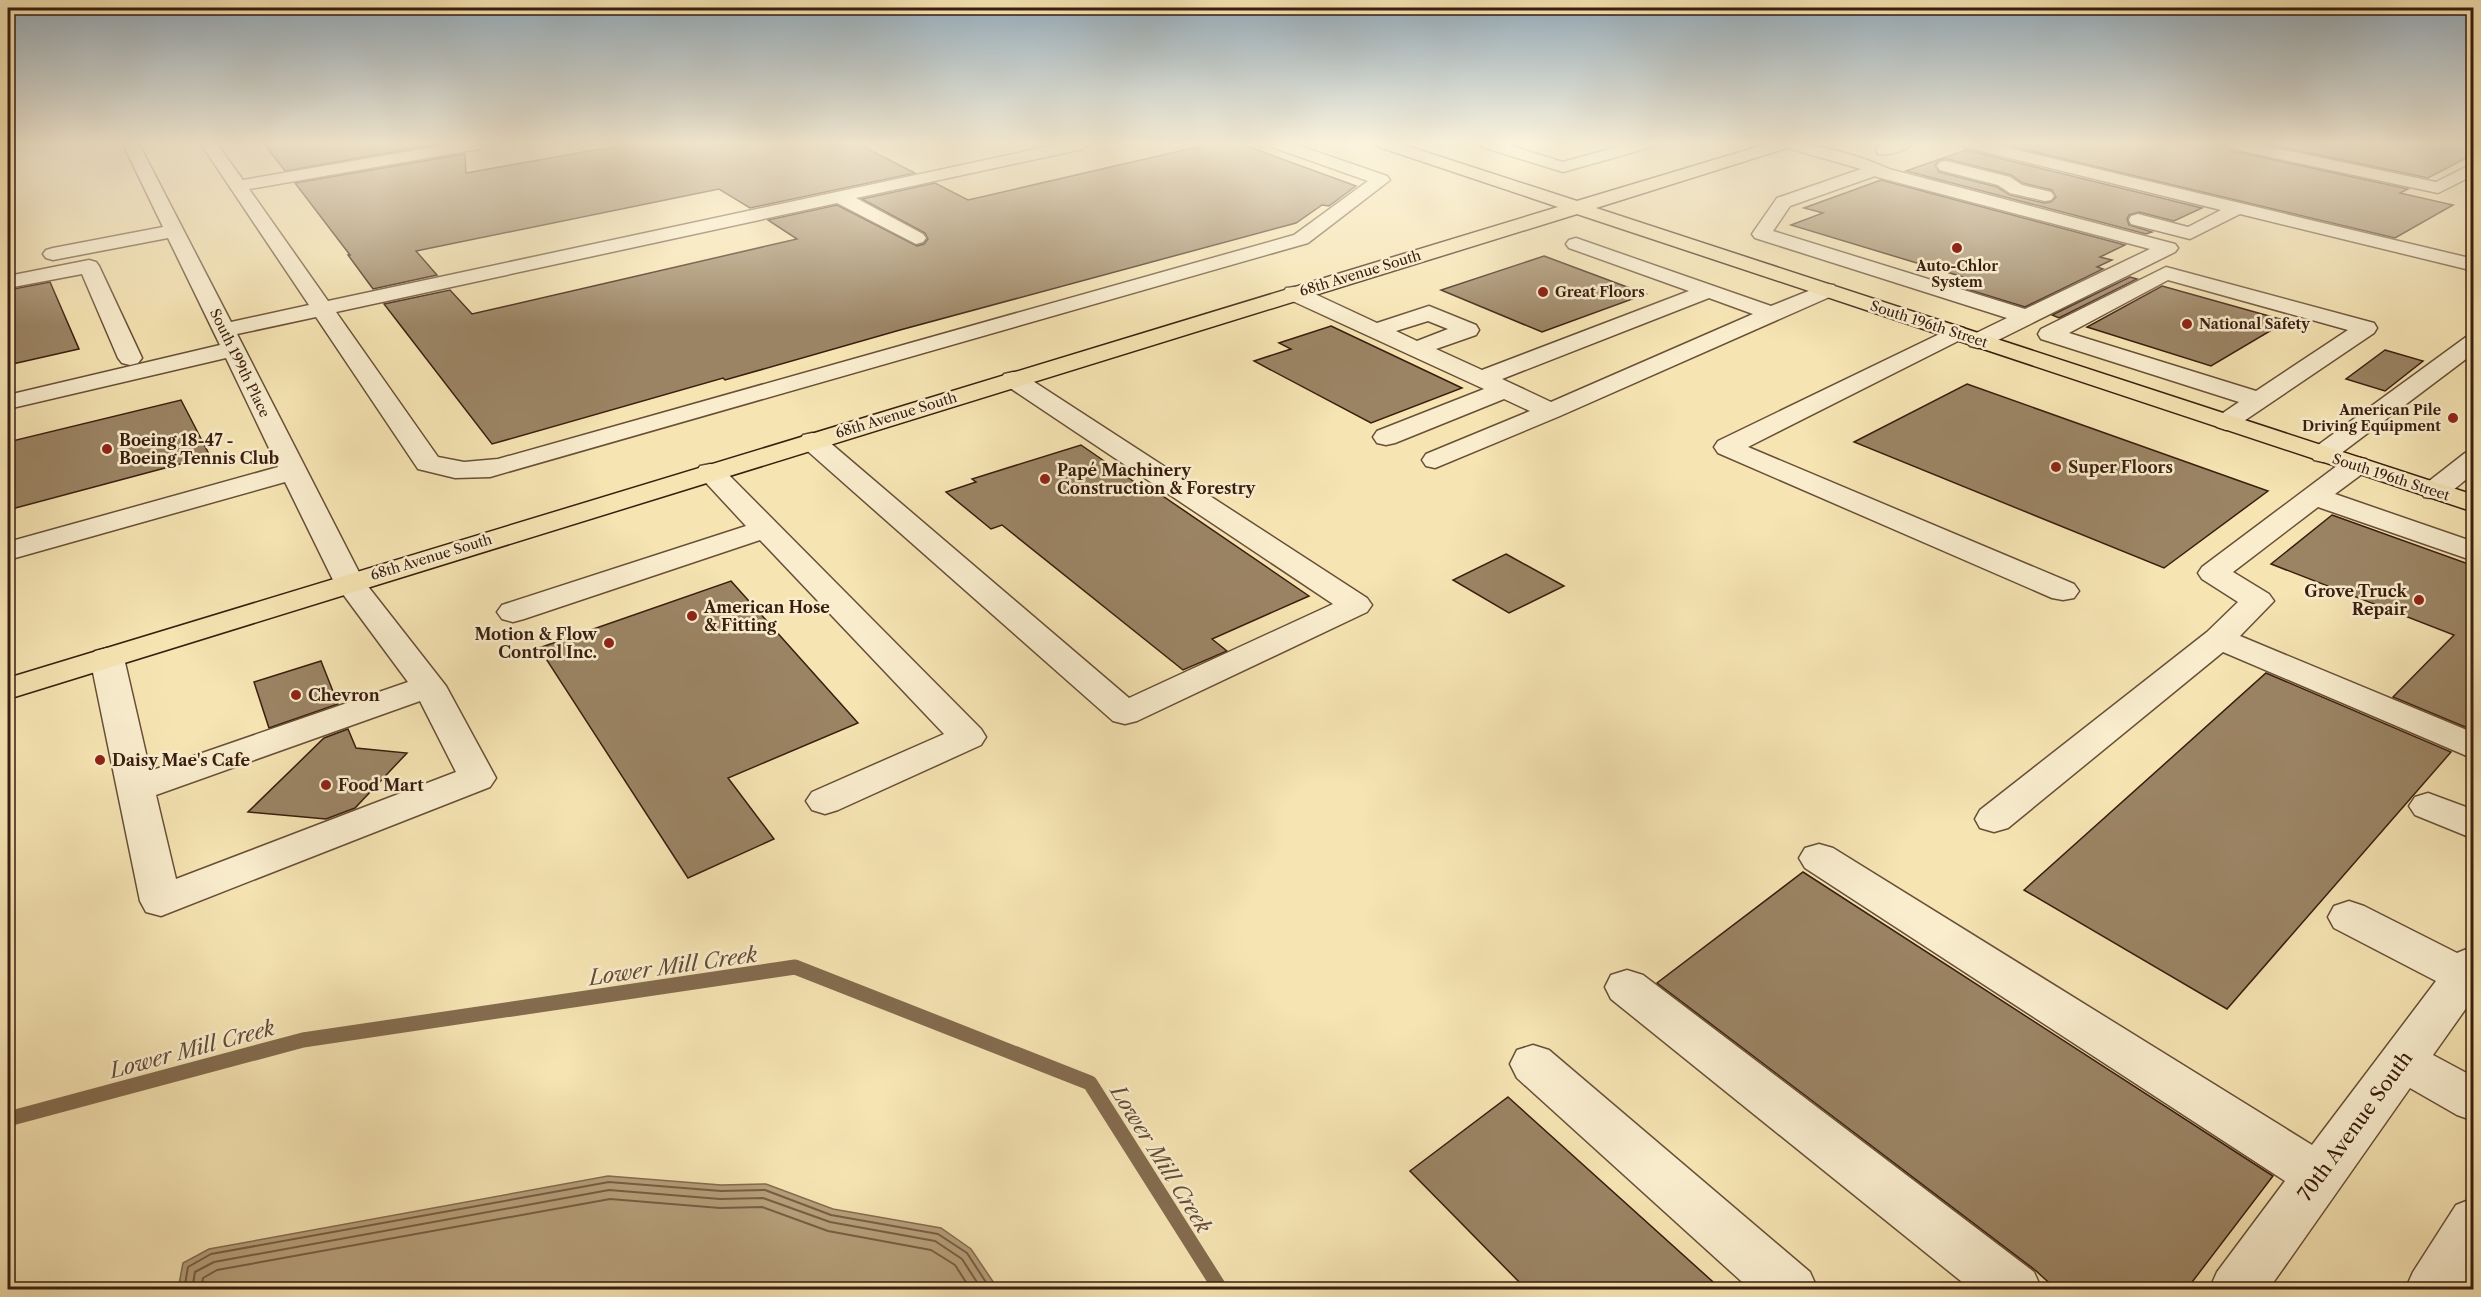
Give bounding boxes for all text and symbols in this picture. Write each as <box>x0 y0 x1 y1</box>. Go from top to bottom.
marker: Auto-Chlor System <box>1950 241 1964 255</box>
street label: 68th Avenue South <box>1297 246 1423 300</box>
place label: Auto-Chlor System <box>1915 257 1998 291</box>
place label: Great Floors <box>1555 283 1645 301</box>
marker: Great Floors <box>1536 285 1550 299</box>
street label: South 196th Street <box>1868 297 1990 351</box>
street label: South 199th Place <box>206 306 274 420</box>
place label: National Safety <box>2199 315 2310 333</box>
marker: National Safety <box>2180 317 2194 331</box>
street label: 68th Avenue South <box>833 388 959 442</box>
place label: American Pile Driving Equipment <box>2302 401 2441 435</box>
marker: American Pile Driving Equipment <box>2446 411 2460 425</box>
place label: Boeing 18-47 - Boeing Tennis Club <box>119 430 279 468</box>
marker: Boeing 18-47 - Boeing Tennis Club <box>100 442 114 456</box>
street label: South 196th Street <box>2330 450 2452 504</box>
place label: Super Floors <box>2068 457 2173 477</box>
place label: Papé Machinery Construction & Forestry <box>1057 460 1257 498</box>
marker: Super Floors <box>2049 460 2063 474</box>
marker: Papé Machinery Construction & Forestry <box>1038 472 1052 486</box>
street label: 68th Avenue South <box>368 530 494 584</box>
place label: Grove Truck Repair <box>2304 581 2407 619</box>
marker: Grove Truck Repair <box>2412 593 2426 607</box>
place label: American Hose & Fitting <box>703 597 830 635</box>
marker: American Hose & Fitting <box>685 609 699 623</box>
place label: Motion & Flow Control Inc. <box>474 624 598 662</box>
marker: Motion & Flow Control Inc. <box>602 636 616 650</box>
place label: Chevron <box>308 685 380 705</box>
marker: Chevron <box>289 688 303 702</box>
place label: Daisy Mae's Cafe <box>112 750 250 770</box>
marker: Daisy Mae's Cafe <box>93 753 107 767</box>
place label: Food Mart <box>338 775 424 795</box>
marker: Food Mart <box>319 778 333 792</box>
water label: Lower Mill Creek <box>585 942 759 990</box>
water label: Lower Mill Creek <box>105 1015 277 1084</box>
street label: 70th Avenue South <box>2293 1046 2418 1206</box>
water label: Lower Mill Creek <box>1104 1079 1217 1238</box>

